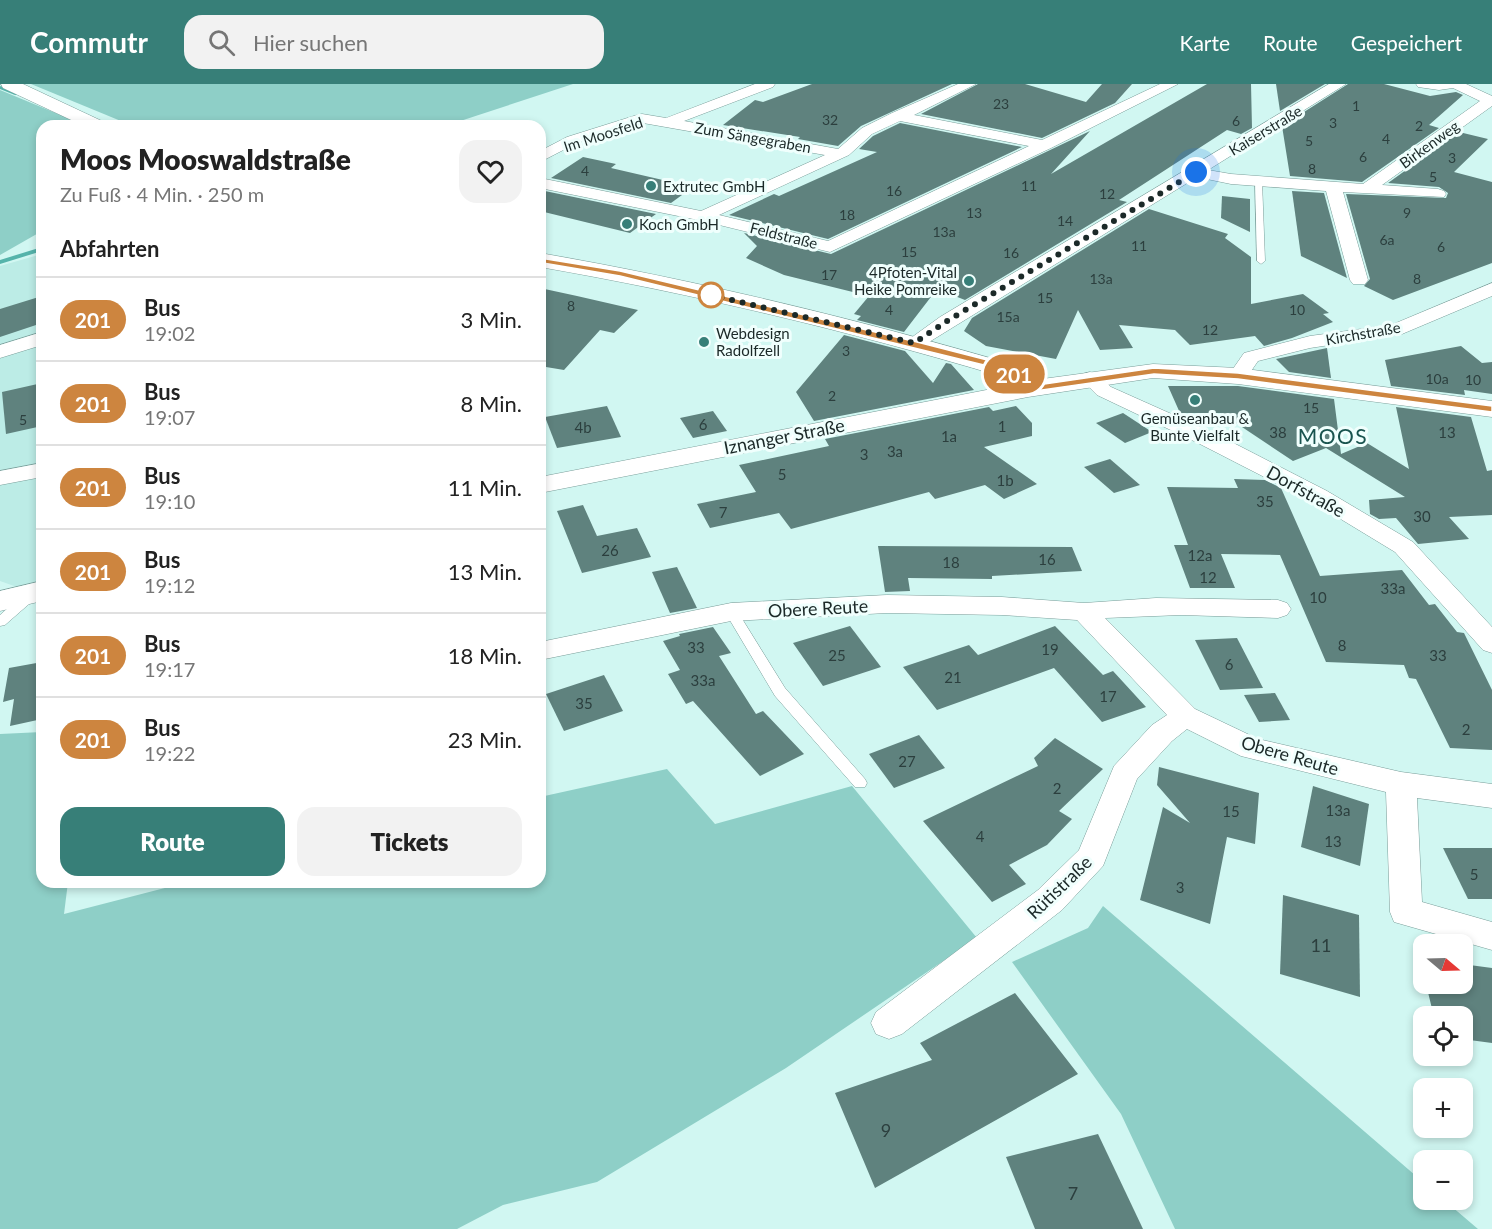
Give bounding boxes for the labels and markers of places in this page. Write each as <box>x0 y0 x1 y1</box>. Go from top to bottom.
place label: Extrutec GmbH <box>663 177 765 195</box>
marker: Extrutec GmbH <box>644 179 658 193</box>
place label: Koch GmbH <box>639 215 719 233</box>
marker: Koch GmbH <box>620 217 634 231</box>
place label: 4Pfoten-Vital Heike Pomreike <box>854 263 957 298</box>
marker: 4Pfoten-Vital Heike Pomreike <box>962 274 976 288</box>
unlabelled marker <box>698 282 724 308</box>
place label: Webdesign Radolfzell <box>716 324 790 359</box>
marker: Webdesign Radolfzell <box>697 335 711 349</box>
marker: Gemüseanbau & Bunte Vielfalt <box>1188 393 1202 407</box>
place label: Gemüseanbau & Bunte Vielfalt <box>1141 409 1250 444</box>

